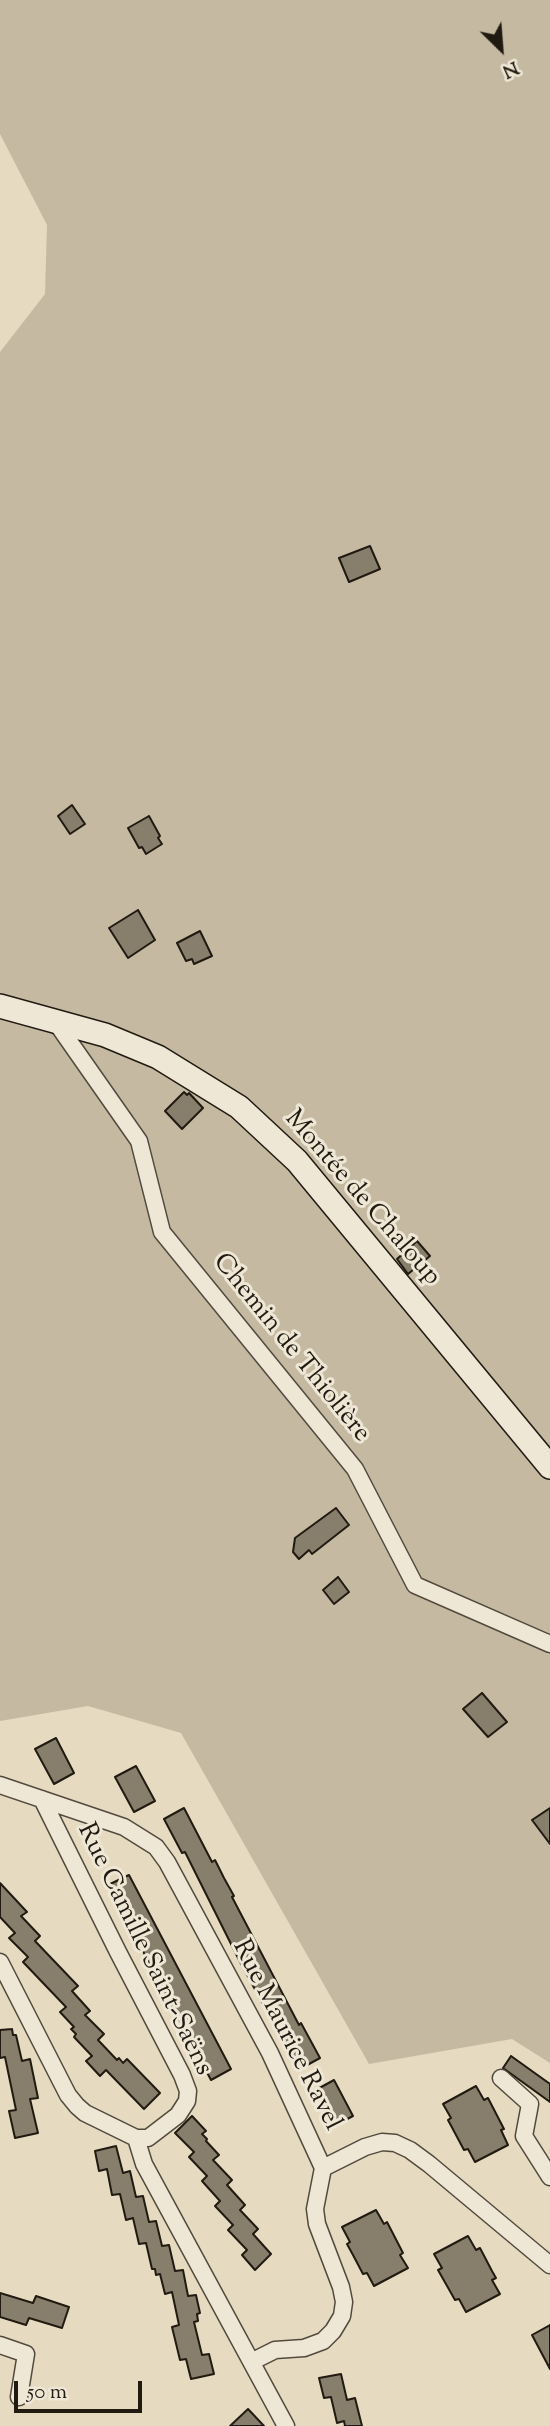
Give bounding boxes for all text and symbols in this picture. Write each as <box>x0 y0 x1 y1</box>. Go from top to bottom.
north arrow <box>466 14 536 84</box>
text: N <box>498 53 523 84</box>
street label: Montée de Chaloup <box>276 1105 446 1293</box>
street label: Chemin de Thiolière <box>204 1249 376 1449</box>
street label: Rue Camille Saint-Saëns <box>68 1819 218 2081</box>
street label: Rue Maurice Ravel <box>223 1935 347 2137</box>
scale bar <box>18 2366 145 2410</box>
text: 50 m <box>27 2378 67 2408</box>

